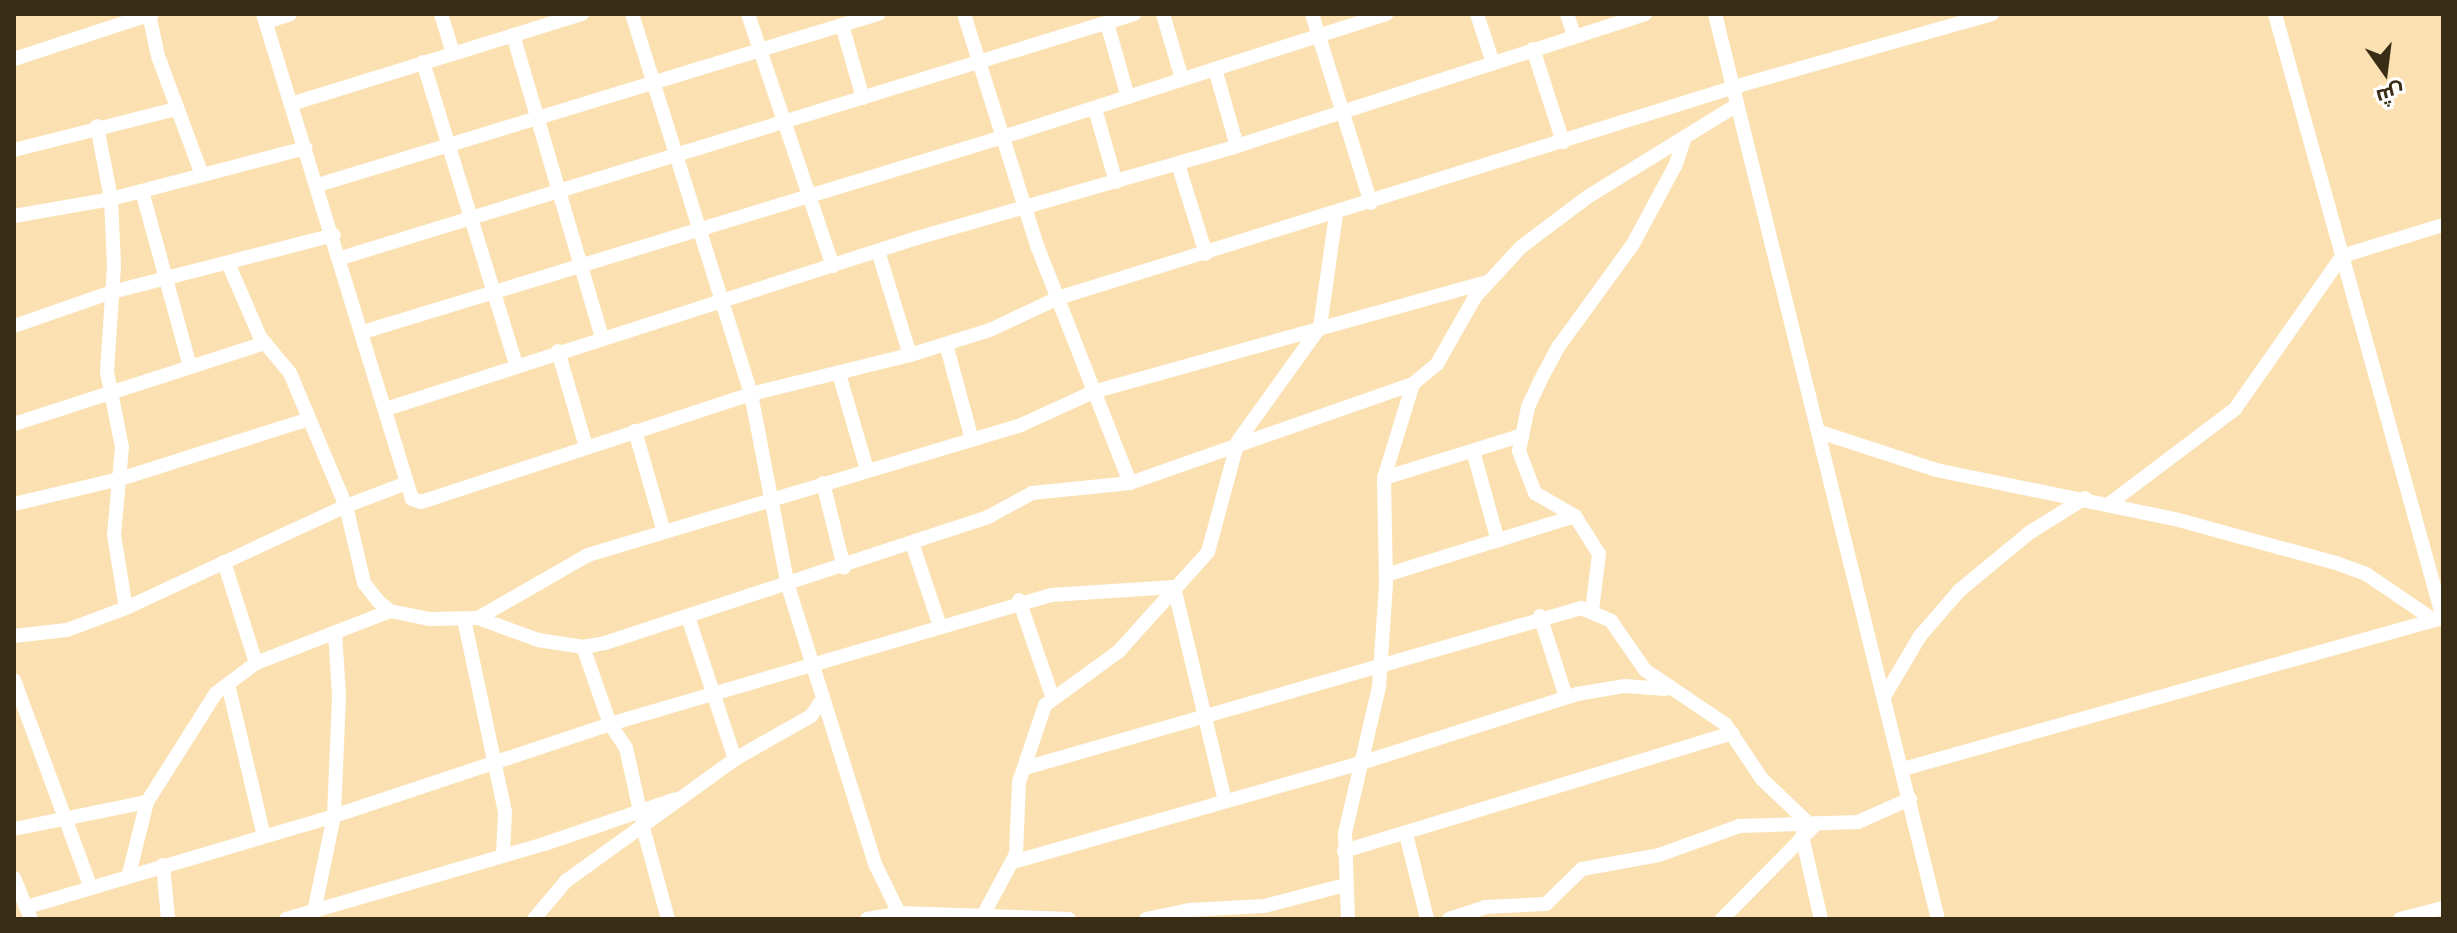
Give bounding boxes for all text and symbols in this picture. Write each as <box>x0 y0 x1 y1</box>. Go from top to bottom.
north arrow <box>2345 32 2425 112</box>
text: ش <box>2374 78 2408 112</box>

